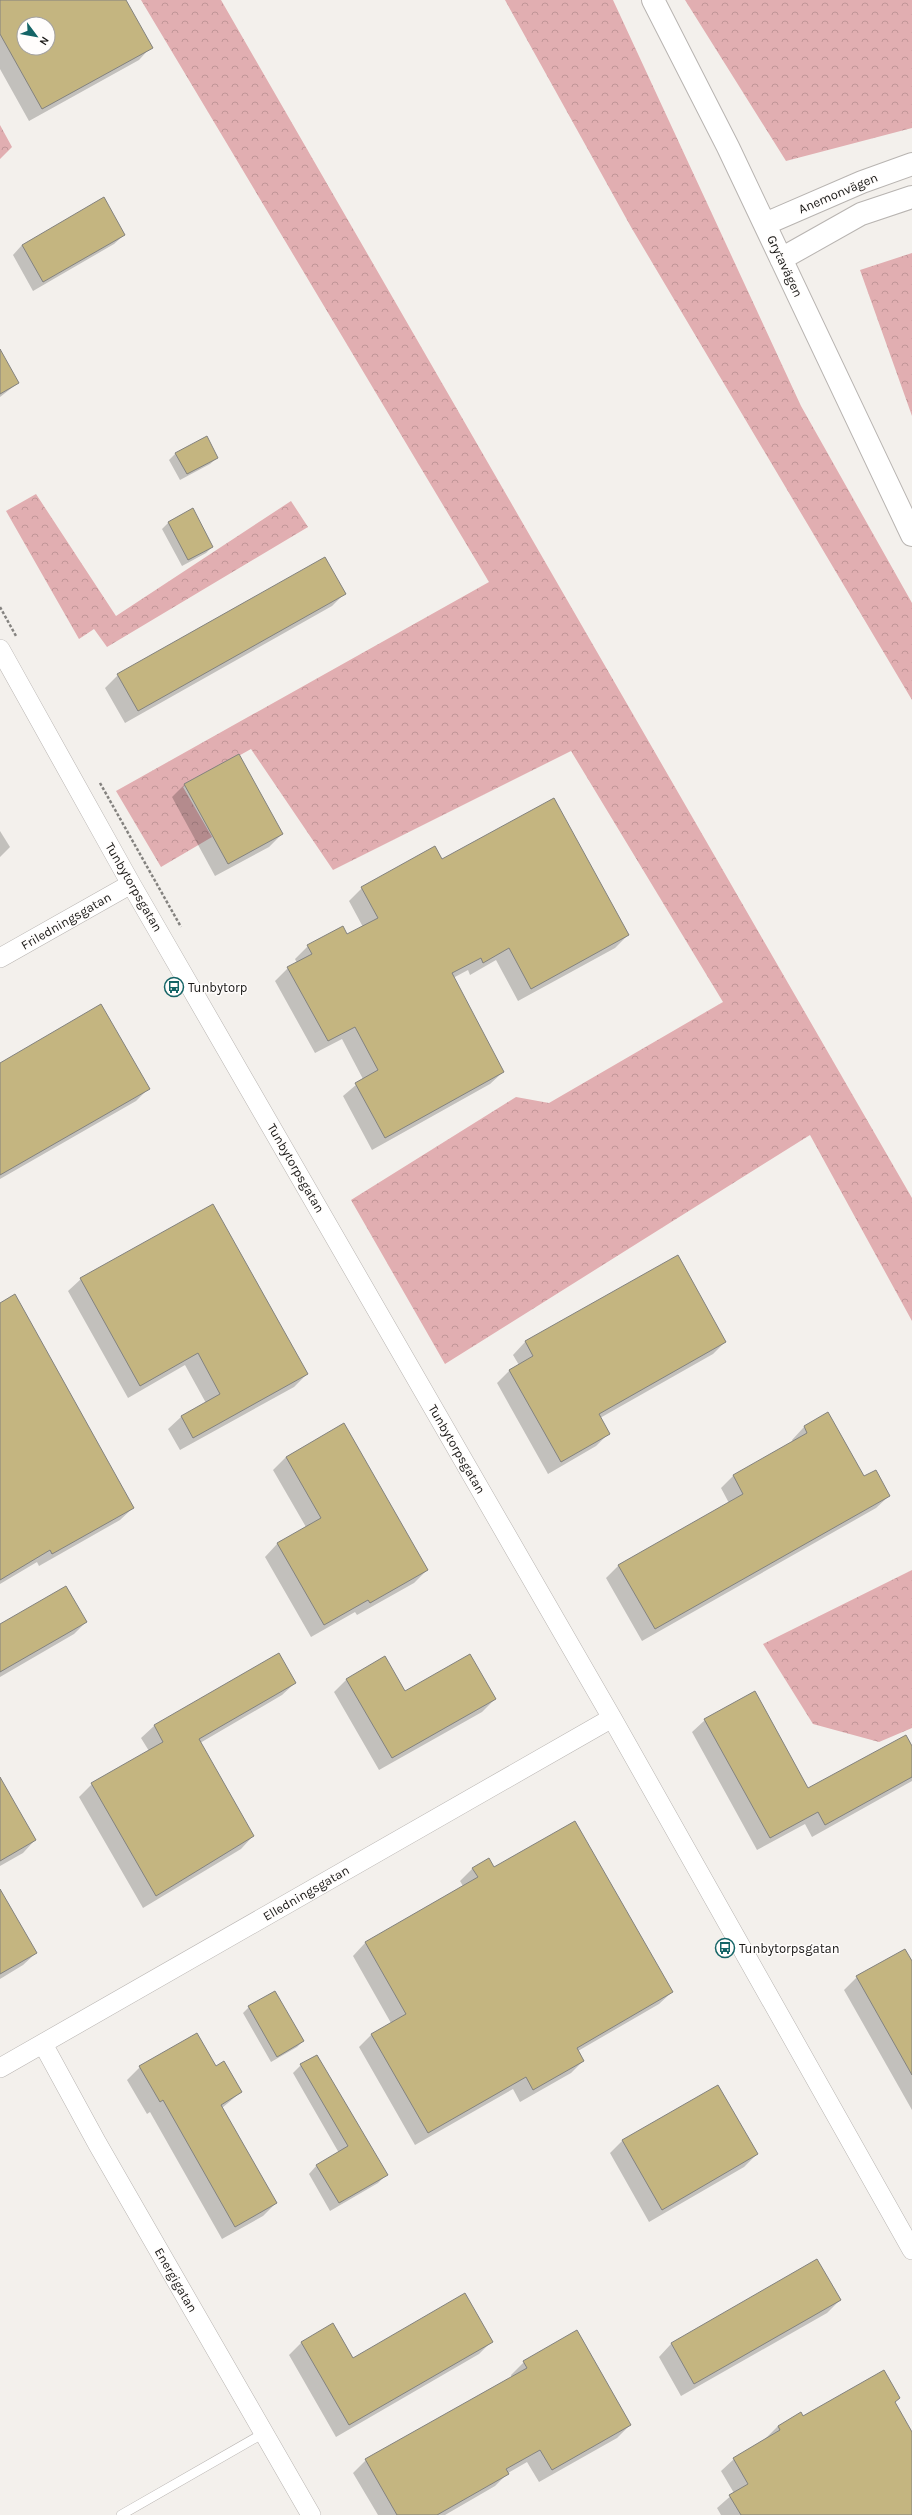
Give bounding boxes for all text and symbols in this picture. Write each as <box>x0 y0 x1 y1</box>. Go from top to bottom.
north arrow <box>16 16 56 56</box>
text: N <box>36 34 52 48</box>
street label: Anemonvägen <box>796 170 880 216</box>
street label: Grytavägen <box>764 233 806 299</box>
street label: Tunbytorpsgatan <box>102 840 166 934</box>
street label: Friledningsgatan <box>18 889 114 953</box>
bus stop icon: Tunbytorp <box>163 976 185 998</box>
place label: Tunbytorp <box>188 980 247 995</box>
street label: Tunbytorpsgatan <box>264 1121 328 1215</box>
street label: Tunbytorpsgatan <box>425 1402 489 1496</box>
street label: Elledningsgatan <box>260 1862 352 1924</box>
bus stop icon: Tunbytorpsgatan <box>714 1937 736 1959</box>
place label: Tunbytorpsgatan <box>739 1941 840 1956</box>
street label: Energigatan <box>152 2245 200 2315</box>

